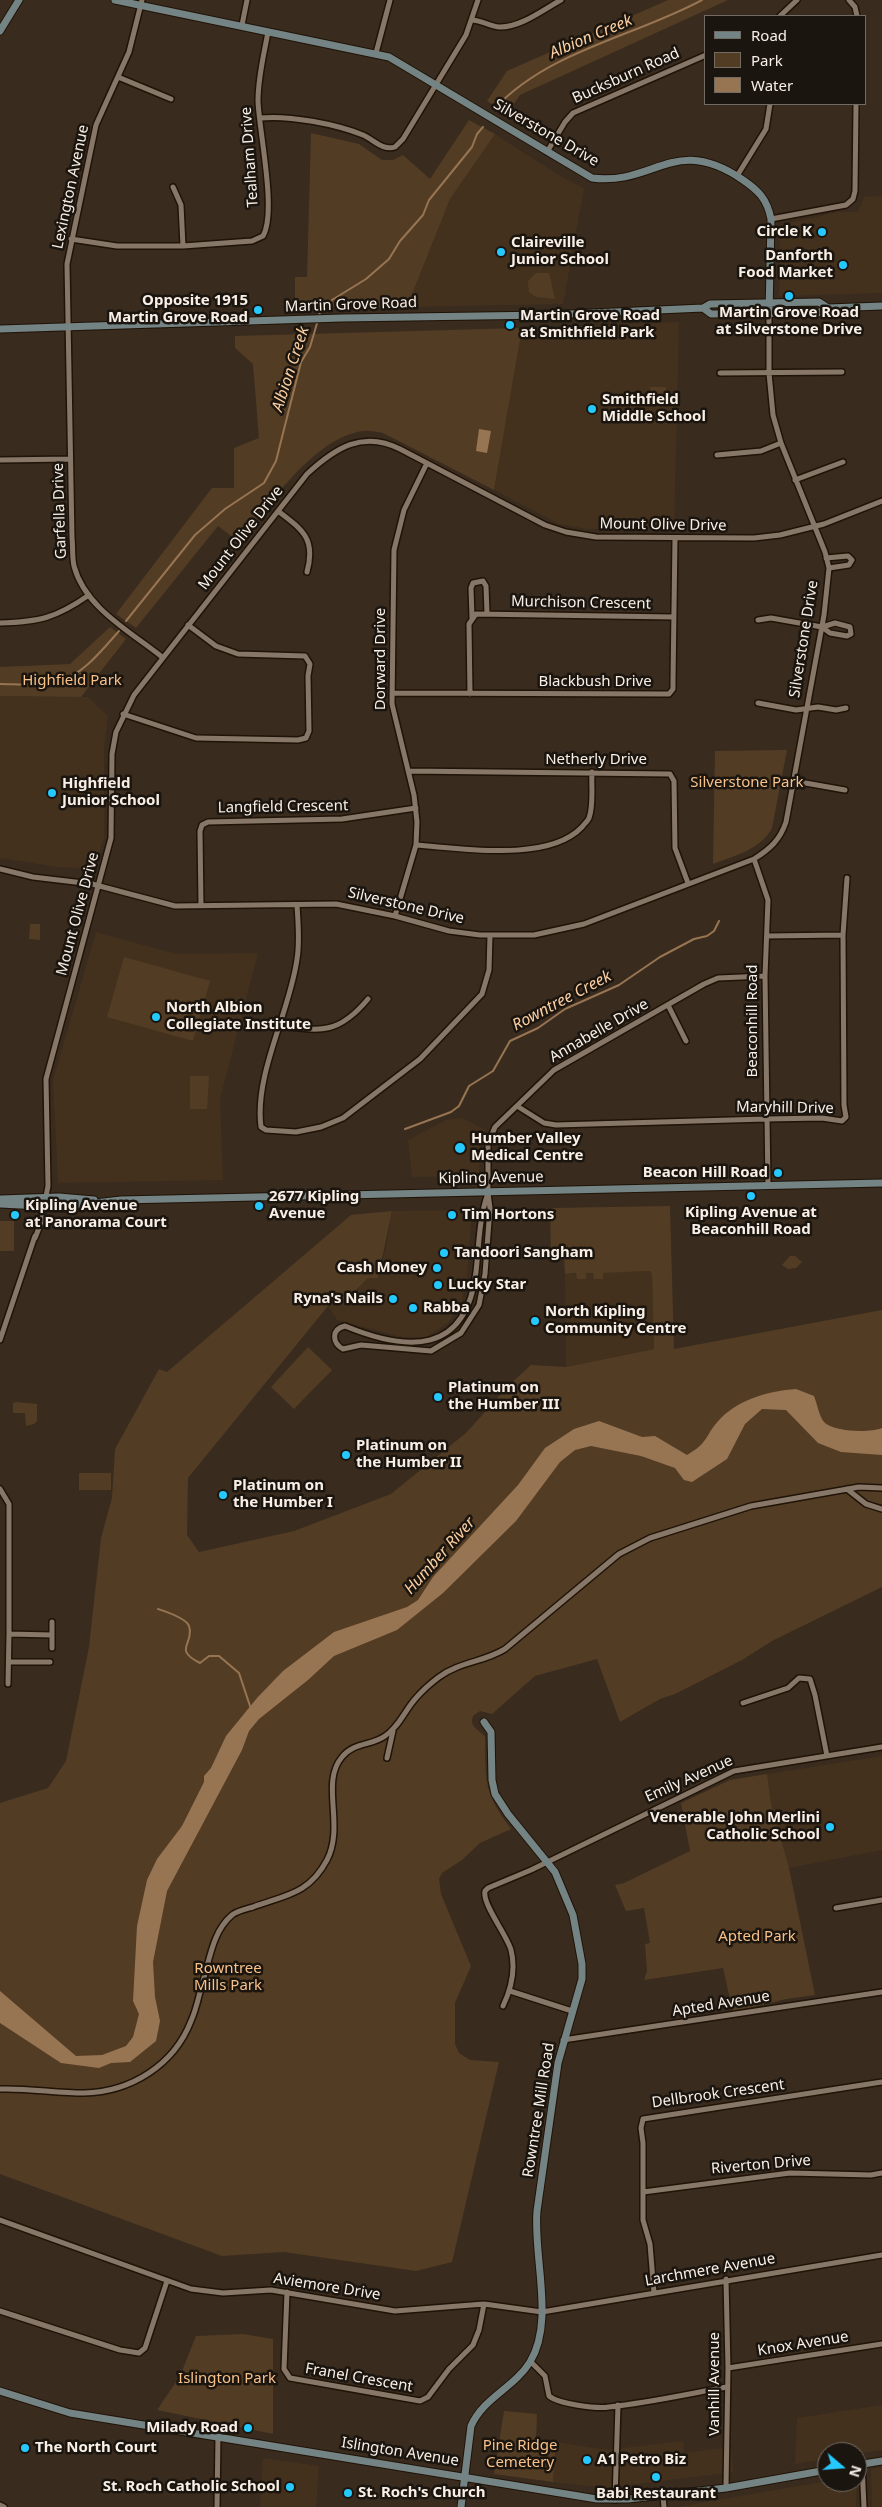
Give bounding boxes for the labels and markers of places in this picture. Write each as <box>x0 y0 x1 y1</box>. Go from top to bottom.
place label: Circle K <box>756 223 812 241</box>
marker: Circle K <box>816 226 828 238</box>
place label: Claireville Junior School <box>511 234 609 269</box>
marker: Claireville Junior School <box>495 246 507 258</box>
place label: Danforth Food Market <box>738 247 833 282</box>
marker: Danforth Food Market <box>837 259 849 271</box>
marker: Martin Grove Road at Silverstone Drive <box>783 290 795 302</box>
place label: Opposite 1915 Martin Grove Road <box>108 292 248 327</box>
marker: Opposite 1915 Martin Grove Road <box>252 304 264 316</box>
place label: Martin Grove Road at Silverstone Drive <box>716 304 862 339</box>
place label: Martin Grove Road at Smithfield Park <box>520 307 660 342</box>
marker: Martin Grove Road at Smithfield Park <box>504 319 516 331</box>
place label: Smithfield Middle School <box>602 391 706 426</box>
marker: Smithfield Middle School <box>586 403 598 415</box>
place label: Highfield Junior School <box>62 775 160 810</box>
marker: Highfield Junior School <box>46 787 58 799</box>
place label: North Albion Collegiate Institute <box>166 999 311 1034</box>
marker: North Albion Collegiate Institute <box>150 1011 162 1023</box>
place label: Humber Valley Medical Centre <box>471 1130 583 1165</box>
marker: Humber Valley Medical Centre <box>453 1141 467 1155</box>
place label: Beacon Hill Road <box>643 1164 768 1182</box>
marker: Beacon Hill Road <box>772 1167 784 1179</box>
place label: 2677 Kipling Avenue <box>269 1188 359 1223</box>
marker: Kipling Avenue at Beaconhill Road <box>745 1190 757 1202</box>
place label: Kipling Avenue at Panorama Court <box>25 1197 167 1232</box>
marker: 2677 Kipling Avenue <box>253 1200 265 1212</box>
place label: Kipling Avenue at Beaconhill Road <box>685 1204 817 1239</box>
place label: Tim Hortons <box>462 1206 554 1224</box>
marker: Kipling Avenue at Panorama Court <box>9 1209 21 1221</box>
marker: Tim Hortons <box>446 1209 458 1221</box>
place label: Tandoori Sangham <box>454 1244 593 1262</box>
marker: Tandoori Sangham <box>438 1247 450 1259</box>
place label: Cash Money <box>337 1259 427 1277</box>
marker: Cash Money <box>431 1262 443 1274</box>
place label: Lucky Star <box>448 1276 526 1294</box>
marker: Lucky Star <box>432 1279 444 1291</box>
place label: Ryna's Nails <box>293 1290 383 1308</box>
marker: Ryna's Nails <box>387 1293 399 1305</box>
place label: Rabba <box>423 1299 470 1317</box>
marker: Rabba <box>407 1302 419 1314</box>
place label: North Kipling Community Centre <box>545 1303 686 1338</box>
marker: North Kipling Community Centre <box>529 1315 541 1327</box>
place label: Platinum on the Humber III <box>448 1379 560 1414</box>
marker: Platinum on the Humber III <box>432 1391 444 1403</box>
place label: Platinum on the Humber II <box>356 1437 462 1472</box>
marker: Platinum on the Humber II <box>340 1449 352 1461</box>
place label: Platinum on the Humber I <box>233 1477 333 1512</box>
marker: Platinum on the Humber I <box>217 1489 229 1501</box>
place label: Venerable John Merlini Catholic School <box>650 1809 820 1844</box>
marker: Venerable John Merlini Catholic School <box>824 1821 836 1833</box>
place label: Milady Road <box>146 2419 238 2437</box>
marker: Milady Road <box>242 2422 254 2434</box>
place label: The North Court <box>35 2439 157 2457</box>
marker: The North Court <box>19 2442 31 2454</box>
place label: A1 Petro Biz <box>597 2451 686 2469</box>
marker: A1 Petro Biz <box>581 2454 593 2466</box>
marker: Babi Restaurant <box>650 2471 662 2483</box>
place label: St. Roch Catholic School <box>103 2478 280 2496</box>
marker: St. Roch Catholic School <box>284 2481 296 2493</box>
place label: St. Roch's Church <box>358 2484 485 2502</box>
place label: Babi Restaurant <box>596 2485 716 2503</box>
marker: St. Roch's Church <box>342 2487 354 2499</box>

